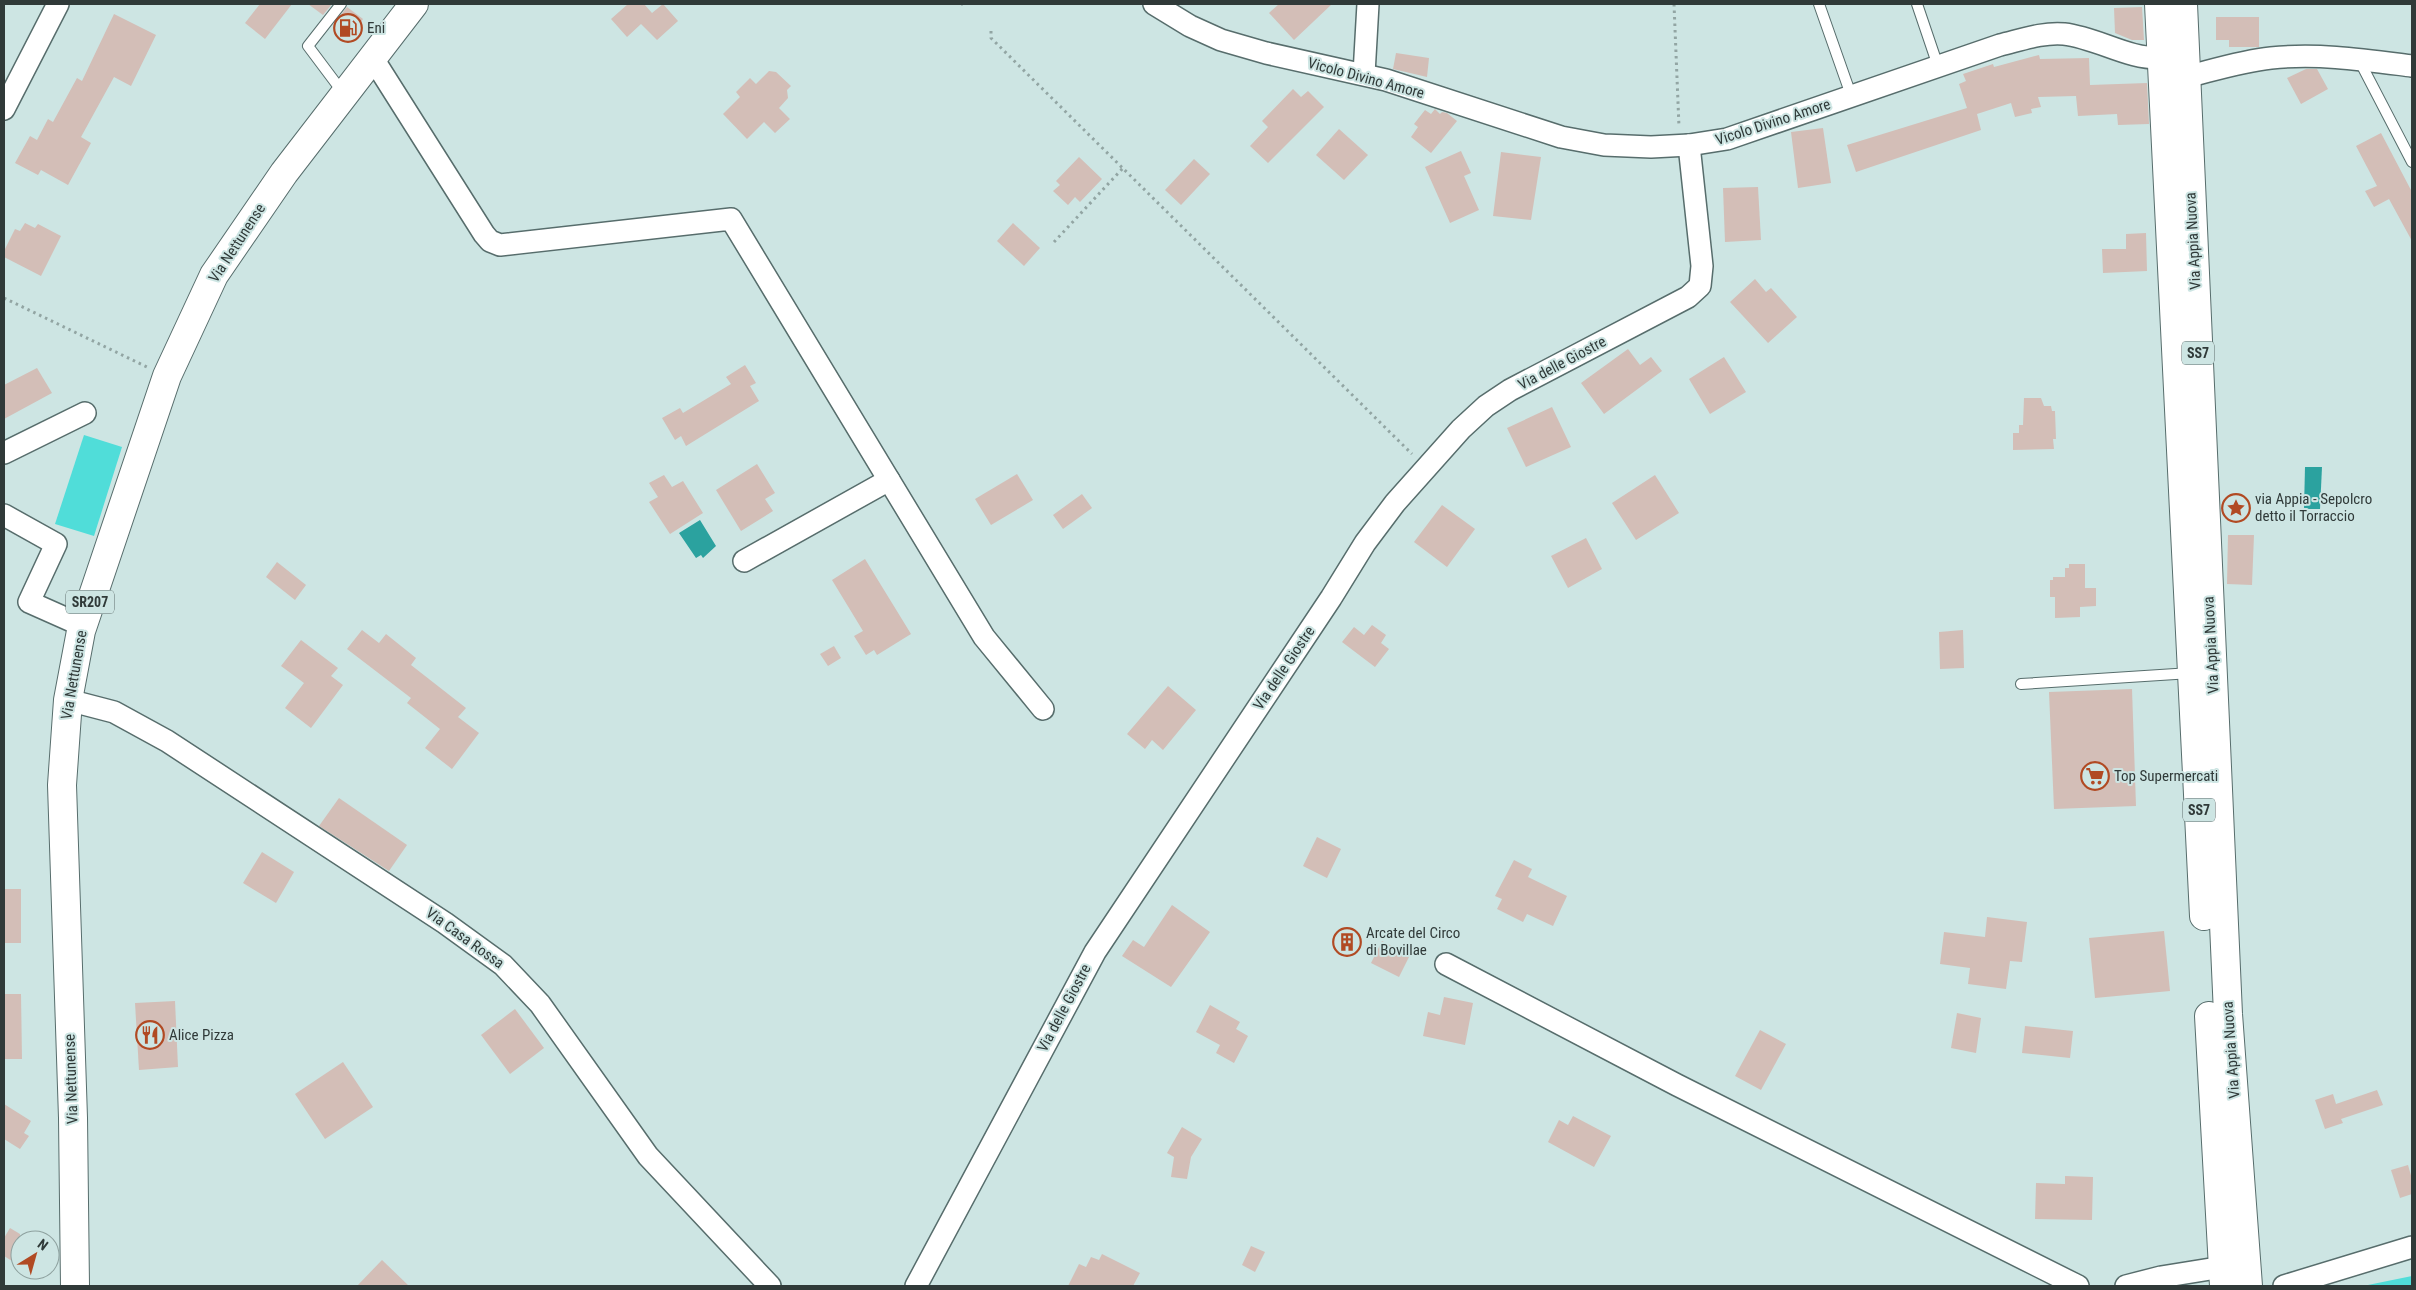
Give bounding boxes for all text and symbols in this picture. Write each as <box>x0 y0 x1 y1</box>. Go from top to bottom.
fuel station icon: Eni <box>333 13 363 43</box>
place label: Eni <box>367 19 385 37</box>
street label: Vicolo Divino Amore <box>1306 54 1426 102</box>
street label: Vicolo Divino Amore <box>1713 95 1833 149</box>
street label: Via Appia Nuova <box>2181 192 2205 290</box>
street label: Via Nettunense <box>205 200 269 286</box>
street label: Via delle Giostre <box>1515 332 1609 394</box>
road number: SS7 <box>2182 342 2214 364</box>
place label: via Appia - Sepolcro detto il Torraccio <box>2255 490 2372 525</box>
place icon: via Appia - Sepolcro detto il Torraccio <box>2221 493 2251 523</box>
road number: SR207 <box>66 590 114 614</box>
street label: Via Appia Nuova <box>2199 596 2223 694</box>
street label: Via delle Giostre <box>1249 623 1319 713</box>
street label: Via Nettunense <box>57 629 91 721</box>
supermarket icon: Top Supermercati <box>2080 761 2110 791</box>
place label: Top Supermercati <box>2114 767 2218 785</box>
road number: SS7 <box>2183 798 2215 822</box>
street label: Via Casa Rossa <box>422 904 508 972</box>
place label: Arcate del Circo di Bovillae <box>1366 924 1460 959</box>
building icon: Arcate del Circo di Bovillae <box>1332 927 1362 957</box>
street label: Via delle Giostre <box>1033 961 1095 1055</box>
street label: Via Appia Nuova <box>2219 1001 2243 1099</box>
restaurant icon: Alice Pizza <box>135 1020 165 1050</box>
place label: Alice Pizza <box>169 1026 234 1044</box>
street label: Via Nettunense <box>60 1034 82 1124</box>
north arrow <box>10 1230 60 1280</box>
text: N <box>35 1236 51 1254</box>

